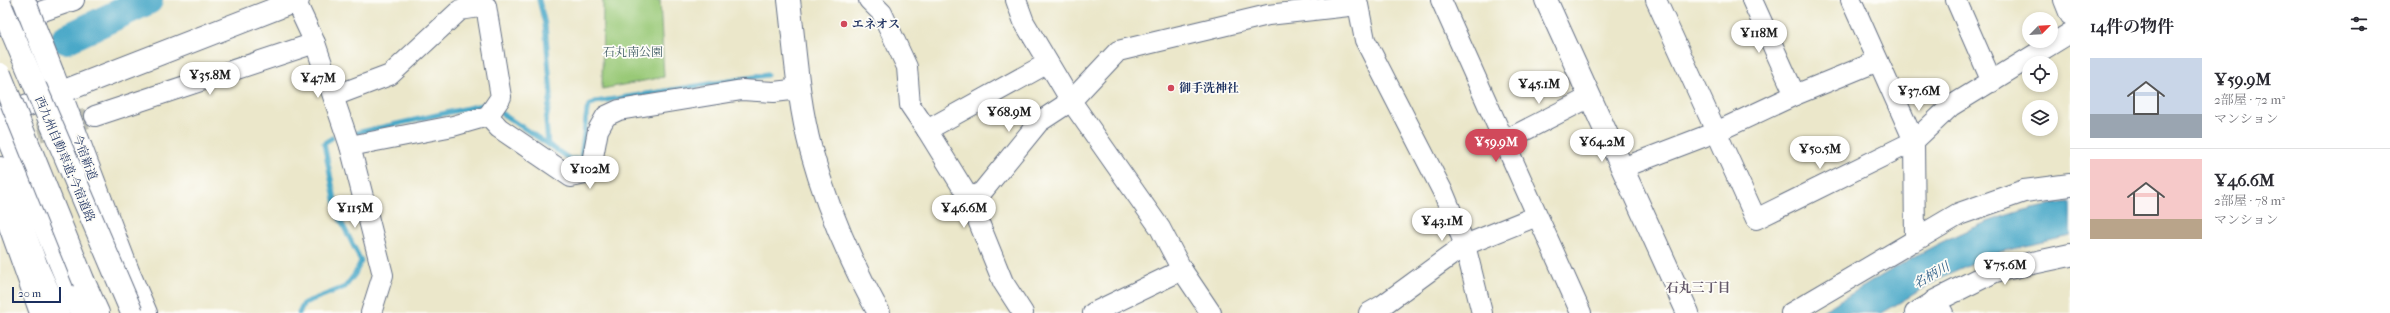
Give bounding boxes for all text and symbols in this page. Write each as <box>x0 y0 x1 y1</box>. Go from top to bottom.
north arrow <box>2022 12 2058 48</box>
map controls <box>2022 12 2058 136</box>
icon: filters <box>2348 13 2370 35</box>
text: 14件の物件 <box>2090 16 2174 36</box>
place label: エネオス <box>852 17 900 31</box>
marker: エネオス <box>839 19 849 29</box>
pin: ¥118M <box>1731 20 1787 54</box>
text: ¥118M <box>1740 25 1778 40</box>
park label: 石丸南公園 <box>603 45 663 59</box>
button: locate <box>2022 56 2058 92</box>
pin: ¥35.8M <box>177 62 243 96</box>
pin: ¥47M <box>294 65 342 99</box>
text: ¥35.8M <box>189 67 231 82</box>
text: ¥59.9M <box>2214 69 2271 89</box>
text: ¥47M <box>300 70 336 85</box>
pin: ¥45.1M <box>1506 71 1572 105</box>
icon: home <box>2122 74 2170 122</box>
text: ¥45.1M <box>1518 76 1560 91</box>
pin: ¥37.6M <box>1886 78 1952 112</box>
place label: 御手洗神社 <box>1179 81 1239 95</box>
marker: 御手洗神社 <box>1166 83 1176 93</box>
text: ¥37.6M <box>1898 83 1940 98</box>
text: 2部屋 · 72 m² <box>2214 92 2285 107</box>
street label: 西九州自動車道;今宿道路 <box>32 94 98 224</box>
pin: ¥68.9M <box>976 99 1042 133</box>
button: layers <box>2022 100 2058 136</box>
text: ¥68.9M <box>987 104 1031 119</box>
text: マンション <box>2214 111 2278 126</box>
pin: ¥59.9M <box>1463 129 1529 163</box>
pin: ¥64.2M <box>1569 129 1635 163</box>
street label: 今宿新道 <box>70 132 100 182</box>
text: ¥59.9M <box>1474 134 1518 149</box>
text: ¥64.2M <box>1579 134 1625 149</box>
pin: ¥50.5M <box>1787 136 1853 170</box>
text: ¥50.5M <box>1799 141 1841 156</box>
pin: ¥102M <box>562 156 618 190</box>
text: ¥102M <box>570 161 610 176</box>
text: ¥46.6M <box>2214 170 2275 190</box>
icon: home <box>2122 175 2170 223</box>
text: 2部屋 · 78 m² <box>2214 193 2285 208</box>
pin: ¥115M <box>327 195 383 229</box>
pin: ¥46.6M <box>931 195 997 229</box>
text: ¥115M <box>337 200 373 215</box>
text: ¥46.6M <box>941 200 987 215</box>
pin: ¥43.1M <box>1409 208 1475 242</box>
text: マンション <box>2214 212 2278 227</box>
text: ¥43.1M <box>1421 213 1463 228</box>
pin: ¥75.6M <box>1972 252 2038 286</box>
text: ¥75.6M <box>1983 257 2027 272</box>
water label: 名柄川 <box>1910 258 1953 291</box>
district label: 石丸三丁目 <box>1665 280 1731 295</box>
scale bar <box>12 285 61 304</box>
text: 20 m <box>18 287 41 300</box>

